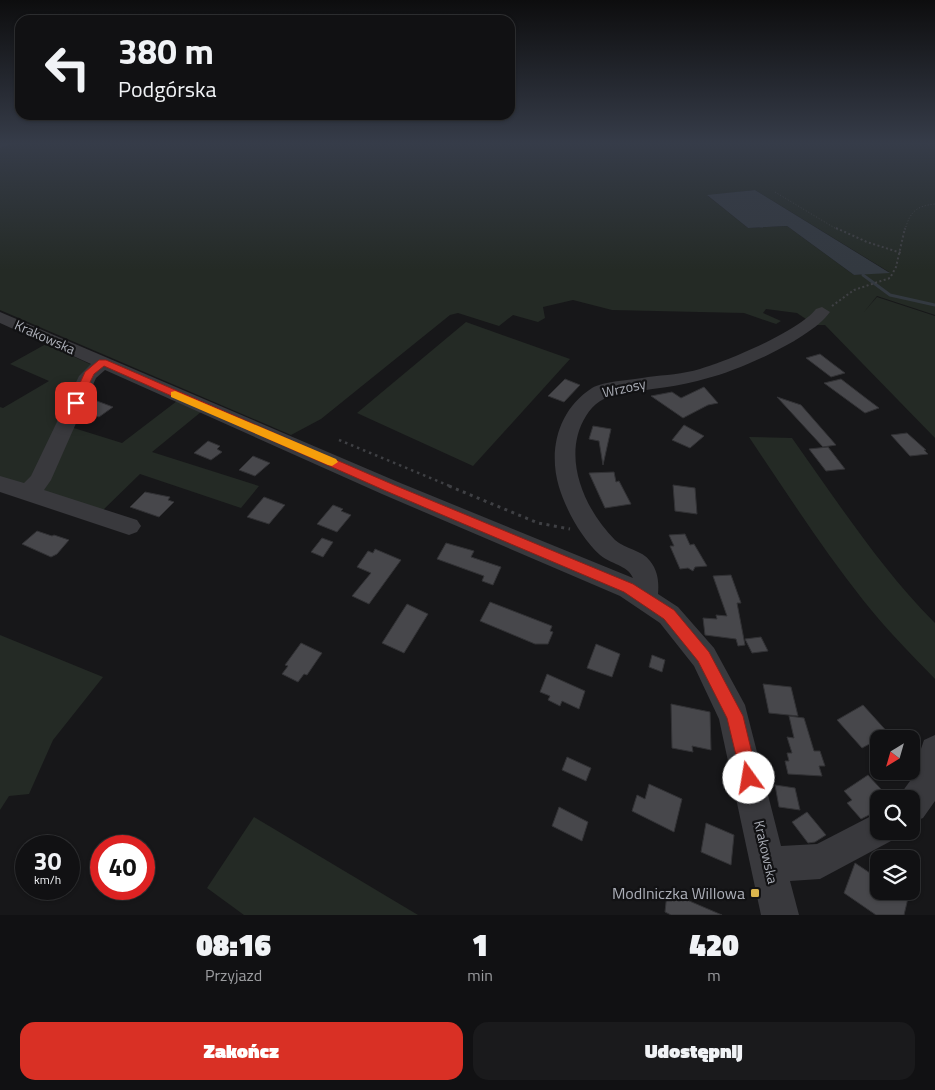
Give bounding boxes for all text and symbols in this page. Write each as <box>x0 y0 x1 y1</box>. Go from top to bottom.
text: 380 m <box>118 24 214 78</box>
icon: left <box>35 35 100 100</box>
text: Podgórska <box>118 72 216 106</box>
street label: Krakowska <box>11 314 79 359</box>
street label: Wrzosy <box>600 373 648 402</box>
pin <box>55 382 97 424</box>
icon: arrive <box>62 389 90 417</box>
north arrow <box>870 730 920 780</box>
map controls <box>870 730 920 900</box>
position arrow <box>722 751 774 803</box>
button: search <box>870 790 920 840</box>
street label: Krakowska <box>749 818 784 886</box>
speed limit sign: 40 <box>90 835 155 900</box>
text: 30 <box>33 842 62 880</box>
button: layers <box>870 850 920 900</box>
text: km/h <box>34 870 61 889</box>
place label: Modlniczka Willowa <box>612 881 745 905</box>
marker: Modlniczka Willowa <box>749 887 761 899</box>
text: 08:16 <box>196 922 271 968</box>
text: 1 <box>472 922 488 968</box>
text: 420 <box>689 922 739 968</box>
text: Przyjazd <box>205 963 262 987</box>
text: min <box>467 963 493 987</box>
text: m <box>707 963 721 987</box>
button: Zakończ <box>20 1022 463 1080</box>
button: Udostępnij <box>473 1022 915 1080</box>

